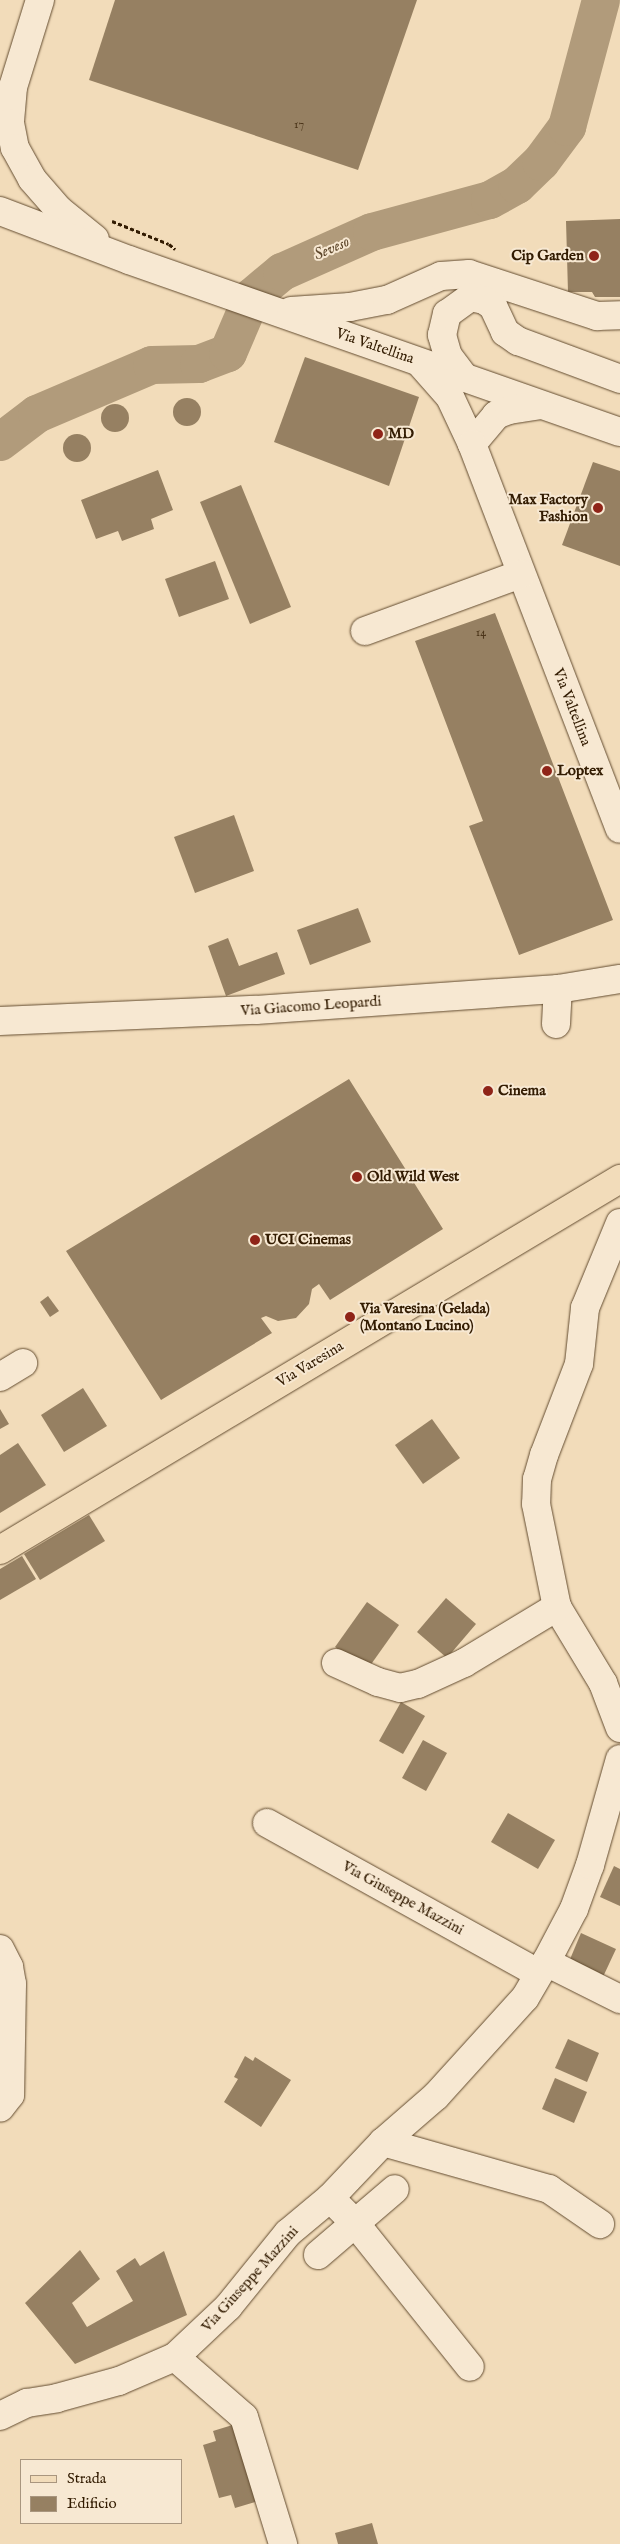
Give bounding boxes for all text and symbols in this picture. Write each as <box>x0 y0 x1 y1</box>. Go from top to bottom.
house number: 17 <box>294 118 304 132</box>
water label: Seveso <box>311 233 353 265</box>
place label: Cip Garden <box>511 247 584 265</box>
marker: Cip Garden <box>588 250 600 262</box>
street label: Via Valtellina <box>333 324 417 368</box>
place label: MD <box>388 425 414 443</box>
marker: MD <box>372 428 384 440</box>
place label: Max Factory Fashion <box>509 490 588 525</box>
marker: Max Factory Fashion <box>592 502 604 514</box>
house number: 14 <box>476 626 486 640</box>
street label: Via Valtellina <box>549 666 595 748</box>
place label: Loptex <box>557 762 603 780</box>
marker: Loptex <box>541 765 553 777</box>
street label: Via Giacomo Leopardi <box>240 992 382 1020</box>
place label: Cinema <box>498 1082 546 1100</box>
marker: Cinema <box>482 1085 494 1097</box>
place label: Old Wild West <box>367 1168 459 1186</box>
marker: Old Wild West <box>351 1171 363 1183</box>
place label: UCI Cinemas <box>265 1231 351 1249</box>
marker: UCI Cinemas <box>249 1234 261 1246</box>
place label: Via Varesina (Gelada) (Montano Lucino) <box>360 1299 490 1334</box>
marker: Via Varesina (Gelada) (Montano Lucino) <box>344 1311 356 1323</box>
street label: Via Varesina <box>273 1337 347 1391</box>
street label: Via Giuseppe Mazzini <box>339 1857 467 1939</box>
street label: Via Giuseppe Mazzini <box>198 2222 302 2336</box>
legend <box>20 2459 182 2524</box>
text: Strada <box>67 2469 106 2488</box>
text: Edificio <box>67 2494 117 2513</box>

